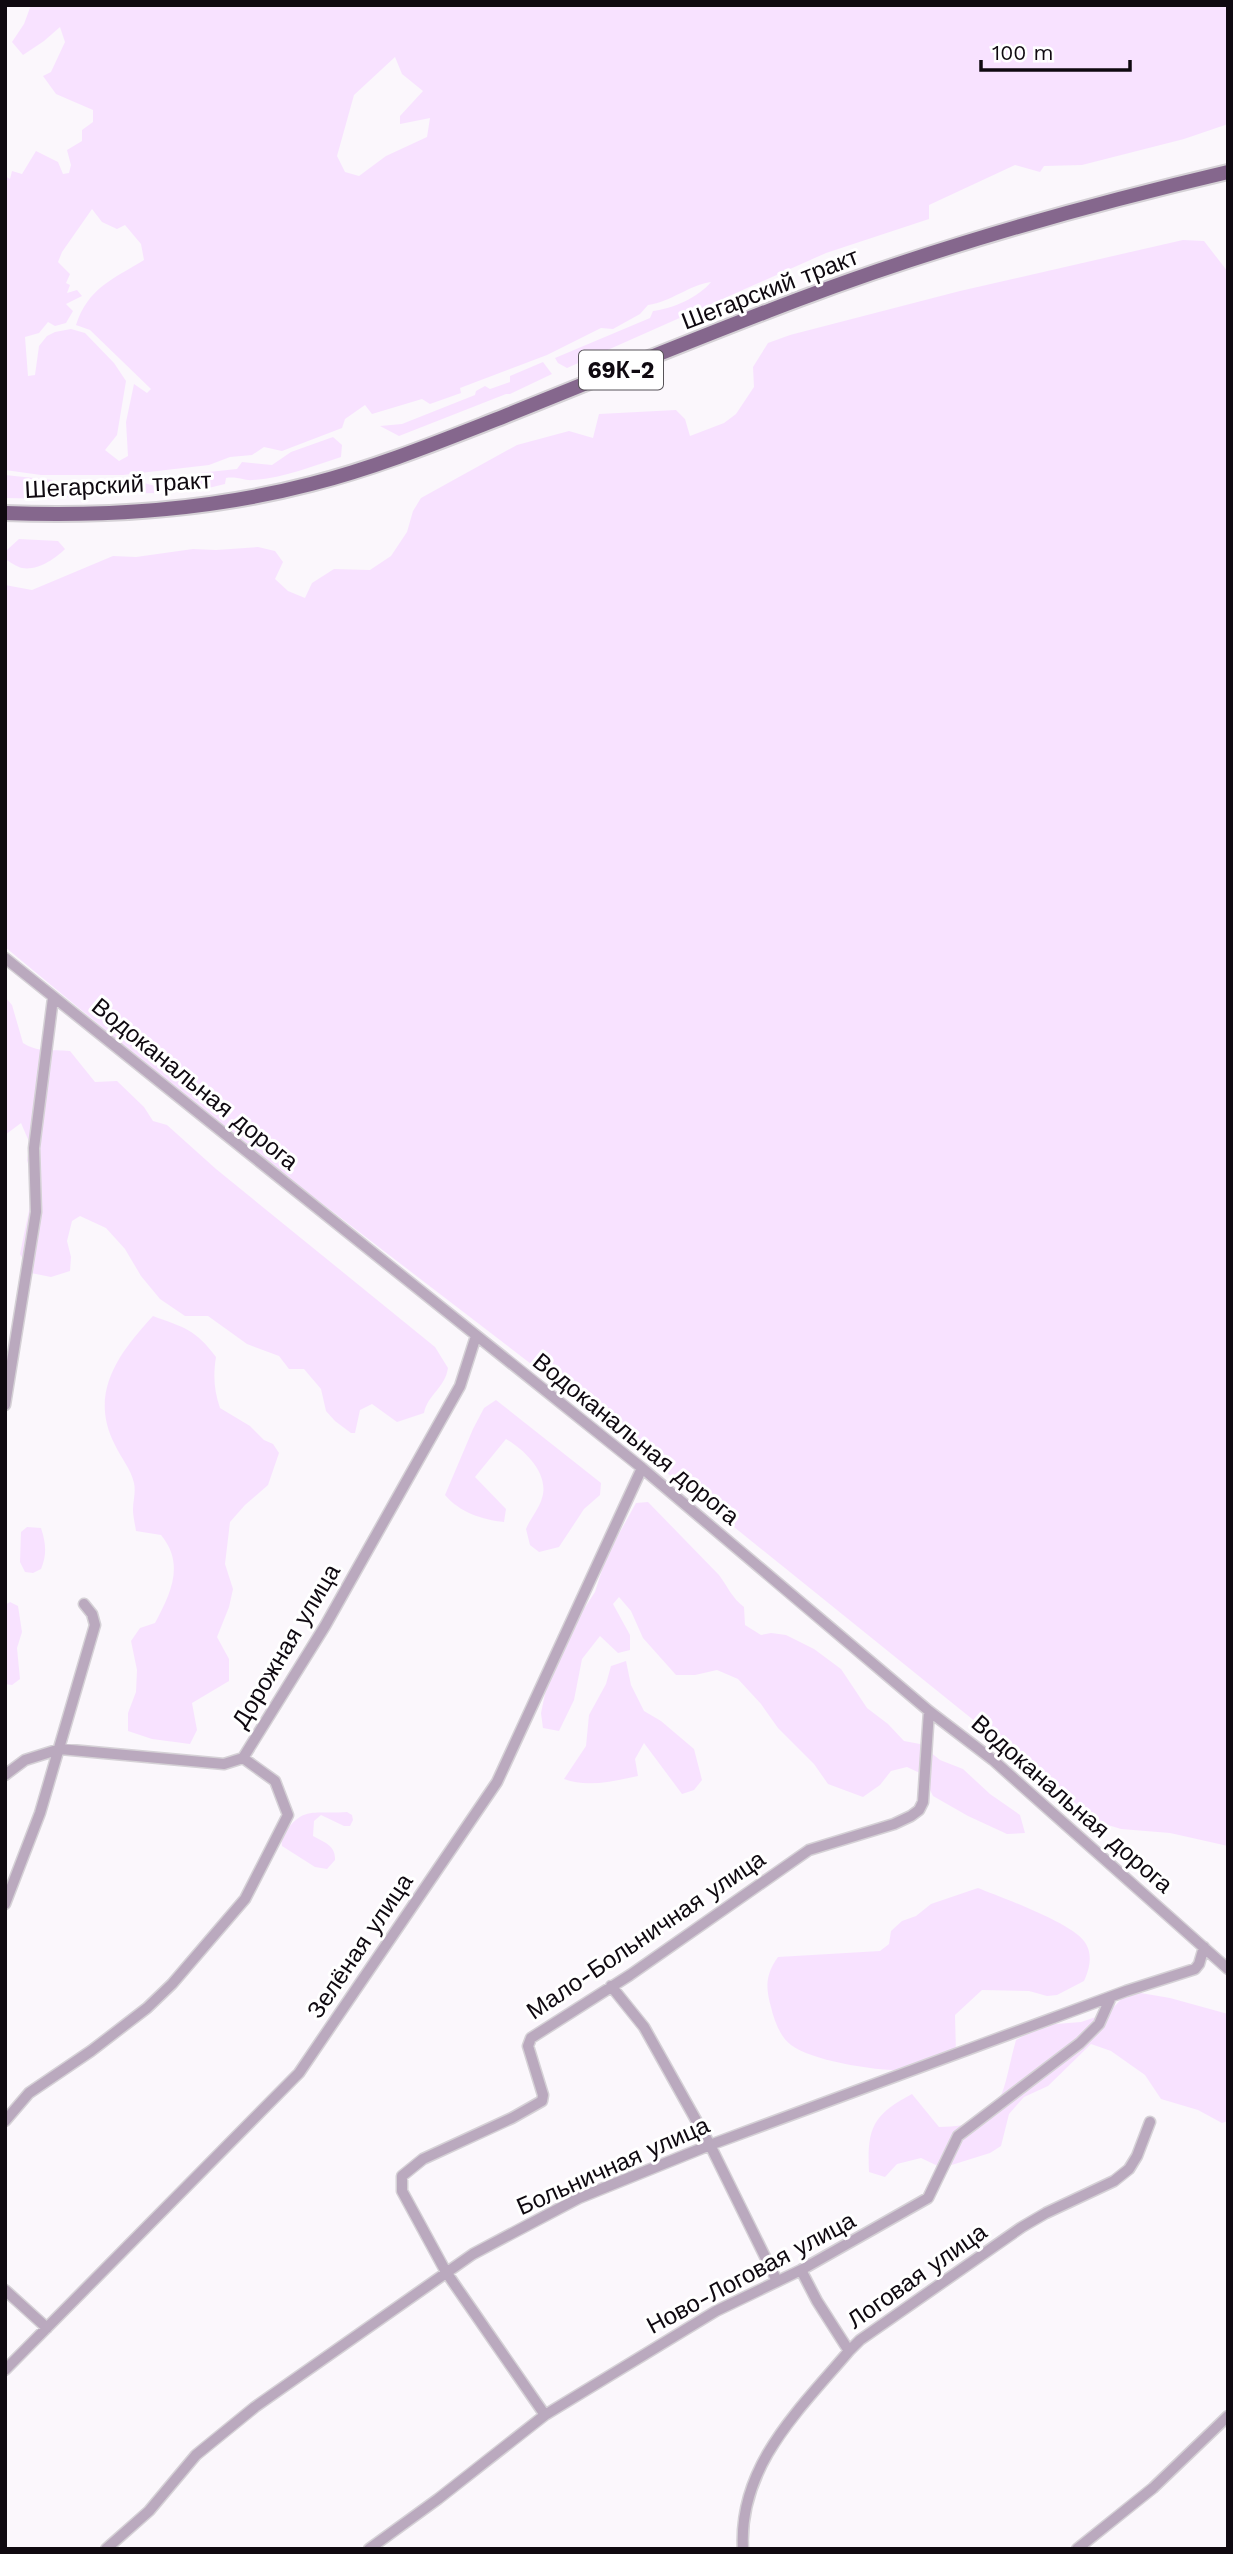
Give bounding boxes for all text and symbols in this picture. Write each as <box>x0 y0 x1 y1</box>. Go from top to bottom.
scale bar <box>981 28 1130 72</box>
text: 100 m <box>992 40 1054 65</box>
street label: Шегарский тракт <box>678 242 862 336</box>
road number: 69К-2 <box>579 350 663 390</box>
street label: Шегарский тракт <box>24 466 212 504</box>
street label: Водоканальная дорога <box>86 992 304 1176</box>
street label: Водоканальная дорога <box>527 1347 745 1531</box>
street label: Дорожная улица <box>226 1558 346 1733</box>
street label: Водоканальная дорога <box>966 1709 1179 1899</box>
street label: Мало-Больничная улица <box>521 1844 771 2025</box>
street label: Зелёная улица <box>301 1868 419 2024</box>
street label: Больничная улица <box>512 2111 714 2221</box>
street label: Ново-Логовая улица <box>642 2206 861 2340</box>
street label: Логовая улица <box>842 2217 993 2334</box>

